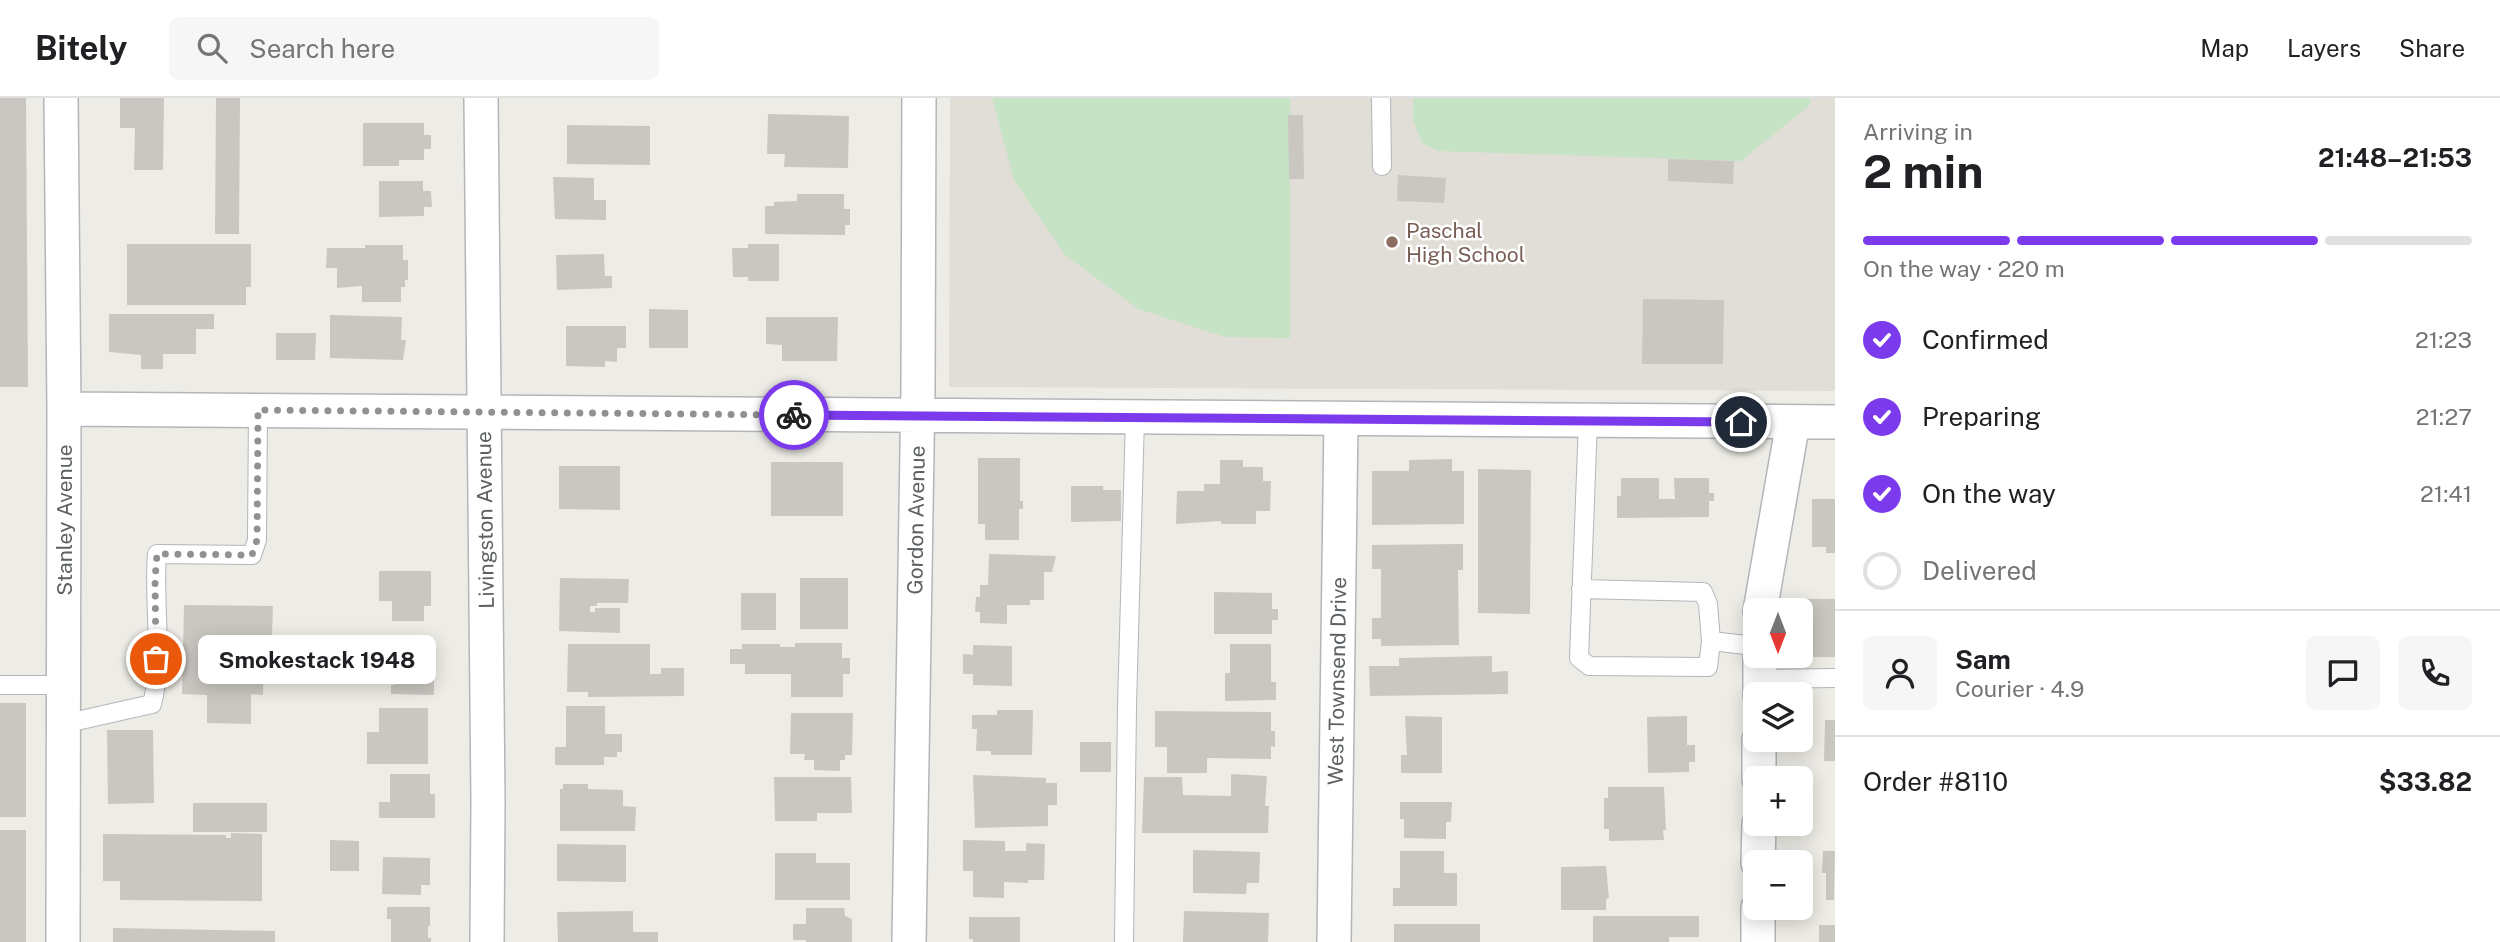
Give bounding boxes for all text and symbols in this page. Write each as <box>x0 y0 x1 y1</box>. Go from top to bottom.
search box <box>169 17 659 80</box>
text: Bitely <box>35 29 127 67</box>
icon: search <box>193 29 231 67</box>
text: Search here <box>249 33 395 64</box>
text: Map <box>2200 34 2249 62</box>
text: Layers <box>2287 34 2361 62</box>
text: Share <box>2399 34 2465 62</box>
text: Arriving in <box>1863 118 1973 145</box>
text: 21:48–21:53 <box>2318 142 2472 173</box>
text: 2 min <box>1863 144 1983 198</box>
place label: Paschal High School <box>1406 218 1525 267</box>
marker: Paschal High School <box>1384 234 1400 250</box>
text: On the way · 220 m <box>1863 255 2065 282</box>
icon: check <box>1863 321 1901 359</box>
text: Confirmed <box>1922 324 2049 355</box>
text: 21:23 <box>2415 326 2472 353</box>
courier <box>759 380 829 450</box>
pin <box>1711 392 1771 452</box>
icon: bike <box>775 396 813 434</box>
icon: check <box>1863 398 1901 436</box>
text: Preparing <box>1922 401 2041 432</box>
icon: home <box>1722 403 1760 441</box>
text: 21:27 <box>2416 403 2472 430</box>
street label: Livingston Avenue <box>471 431 499 609</box>
street label: Stanley Avenue <box>52 444 77 596</box>
street label: Gordon Avenue <box>902 445 930 595</box>
icon: check <box>1863 475 1901 513</box>
text: On the way <box>1922 478 2056 509</box>
text: 21:41 <box>2420 480 2472 507</box>
text: Delivered <box>1922 555 2037 586</box>
street label: West Townsend Drive <box>1323 577 1351 785</box>
north arrow <box>1743 598 1813 668</box>
map controls <box>1743 598 1813 920</box>
pin <box>126 629 186 689</box>
callout: Smokestack 1948 <box>198 634 436 684</box>
button: person <box>1863 636 1937 710</box>
button: chat <box>2306 636 2380 710</box>
button: phone <box>2398 636 2472 710</box>
icon: bag <box>137 640 175 678</box>
text: Sam <box>1955 644 2011 675</box>
text: Smokestack 1948 <box>219 646 415 673</box>
text: Courier · 4.9 <box>1955 675 2084 702</box>
button: layers <box>1743 682 1813 752</box>
button: + <box>1743 766 1813 836</box>
text: Order #8110 <box>1863 766 2008 797</box>
text: $33.82 <box>2379 766 2472 797</box>
button: − <box>1743 850 1813 920</box>

